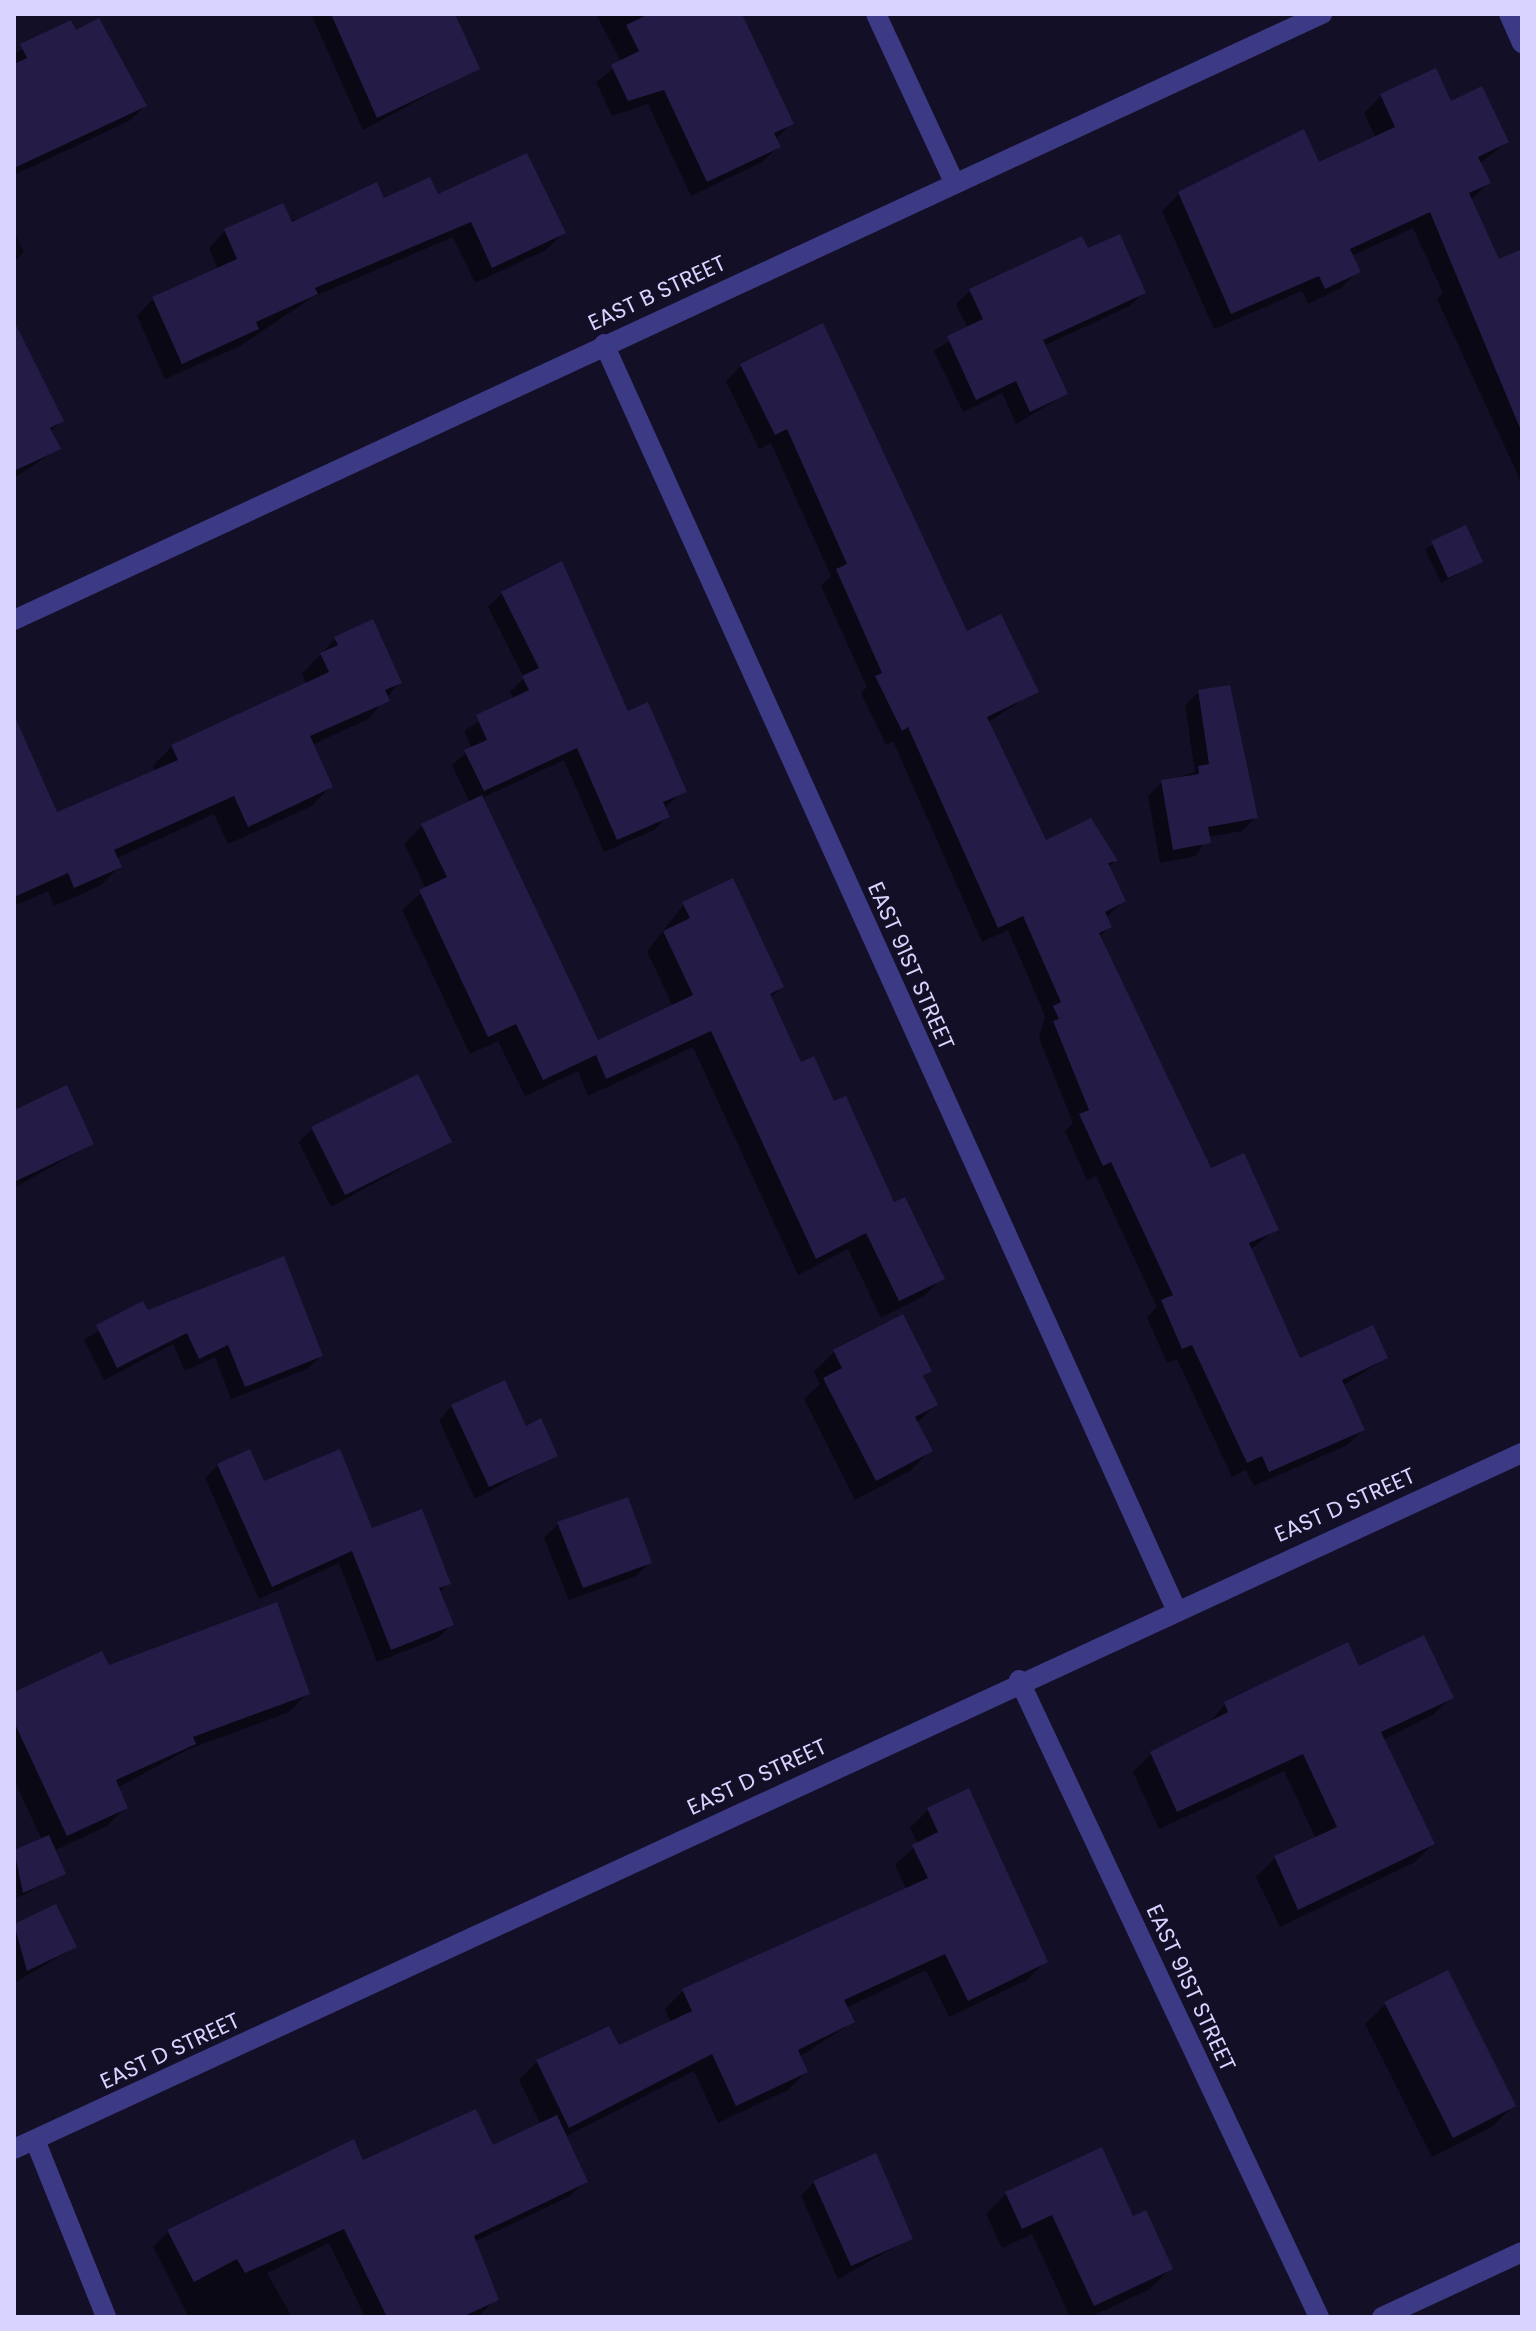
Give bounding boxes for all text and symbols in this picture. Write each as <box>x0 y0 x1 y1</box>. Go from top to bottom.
street label: EAST B STREET <box>584 250 730 336</box>
street label: EAST 91ST STREET <box>862 878 960 1054</box>
street label: EAST D STREET <box>1271 1462 1419 1548</box>
street label: EAST D STREET <box>683 1733 831 1821</box>
street label: EAST 91ST STREET <box>1141 1900 1241 2076</box>
street label: EAST D STREET <box>96 2007 244 2095</box>

